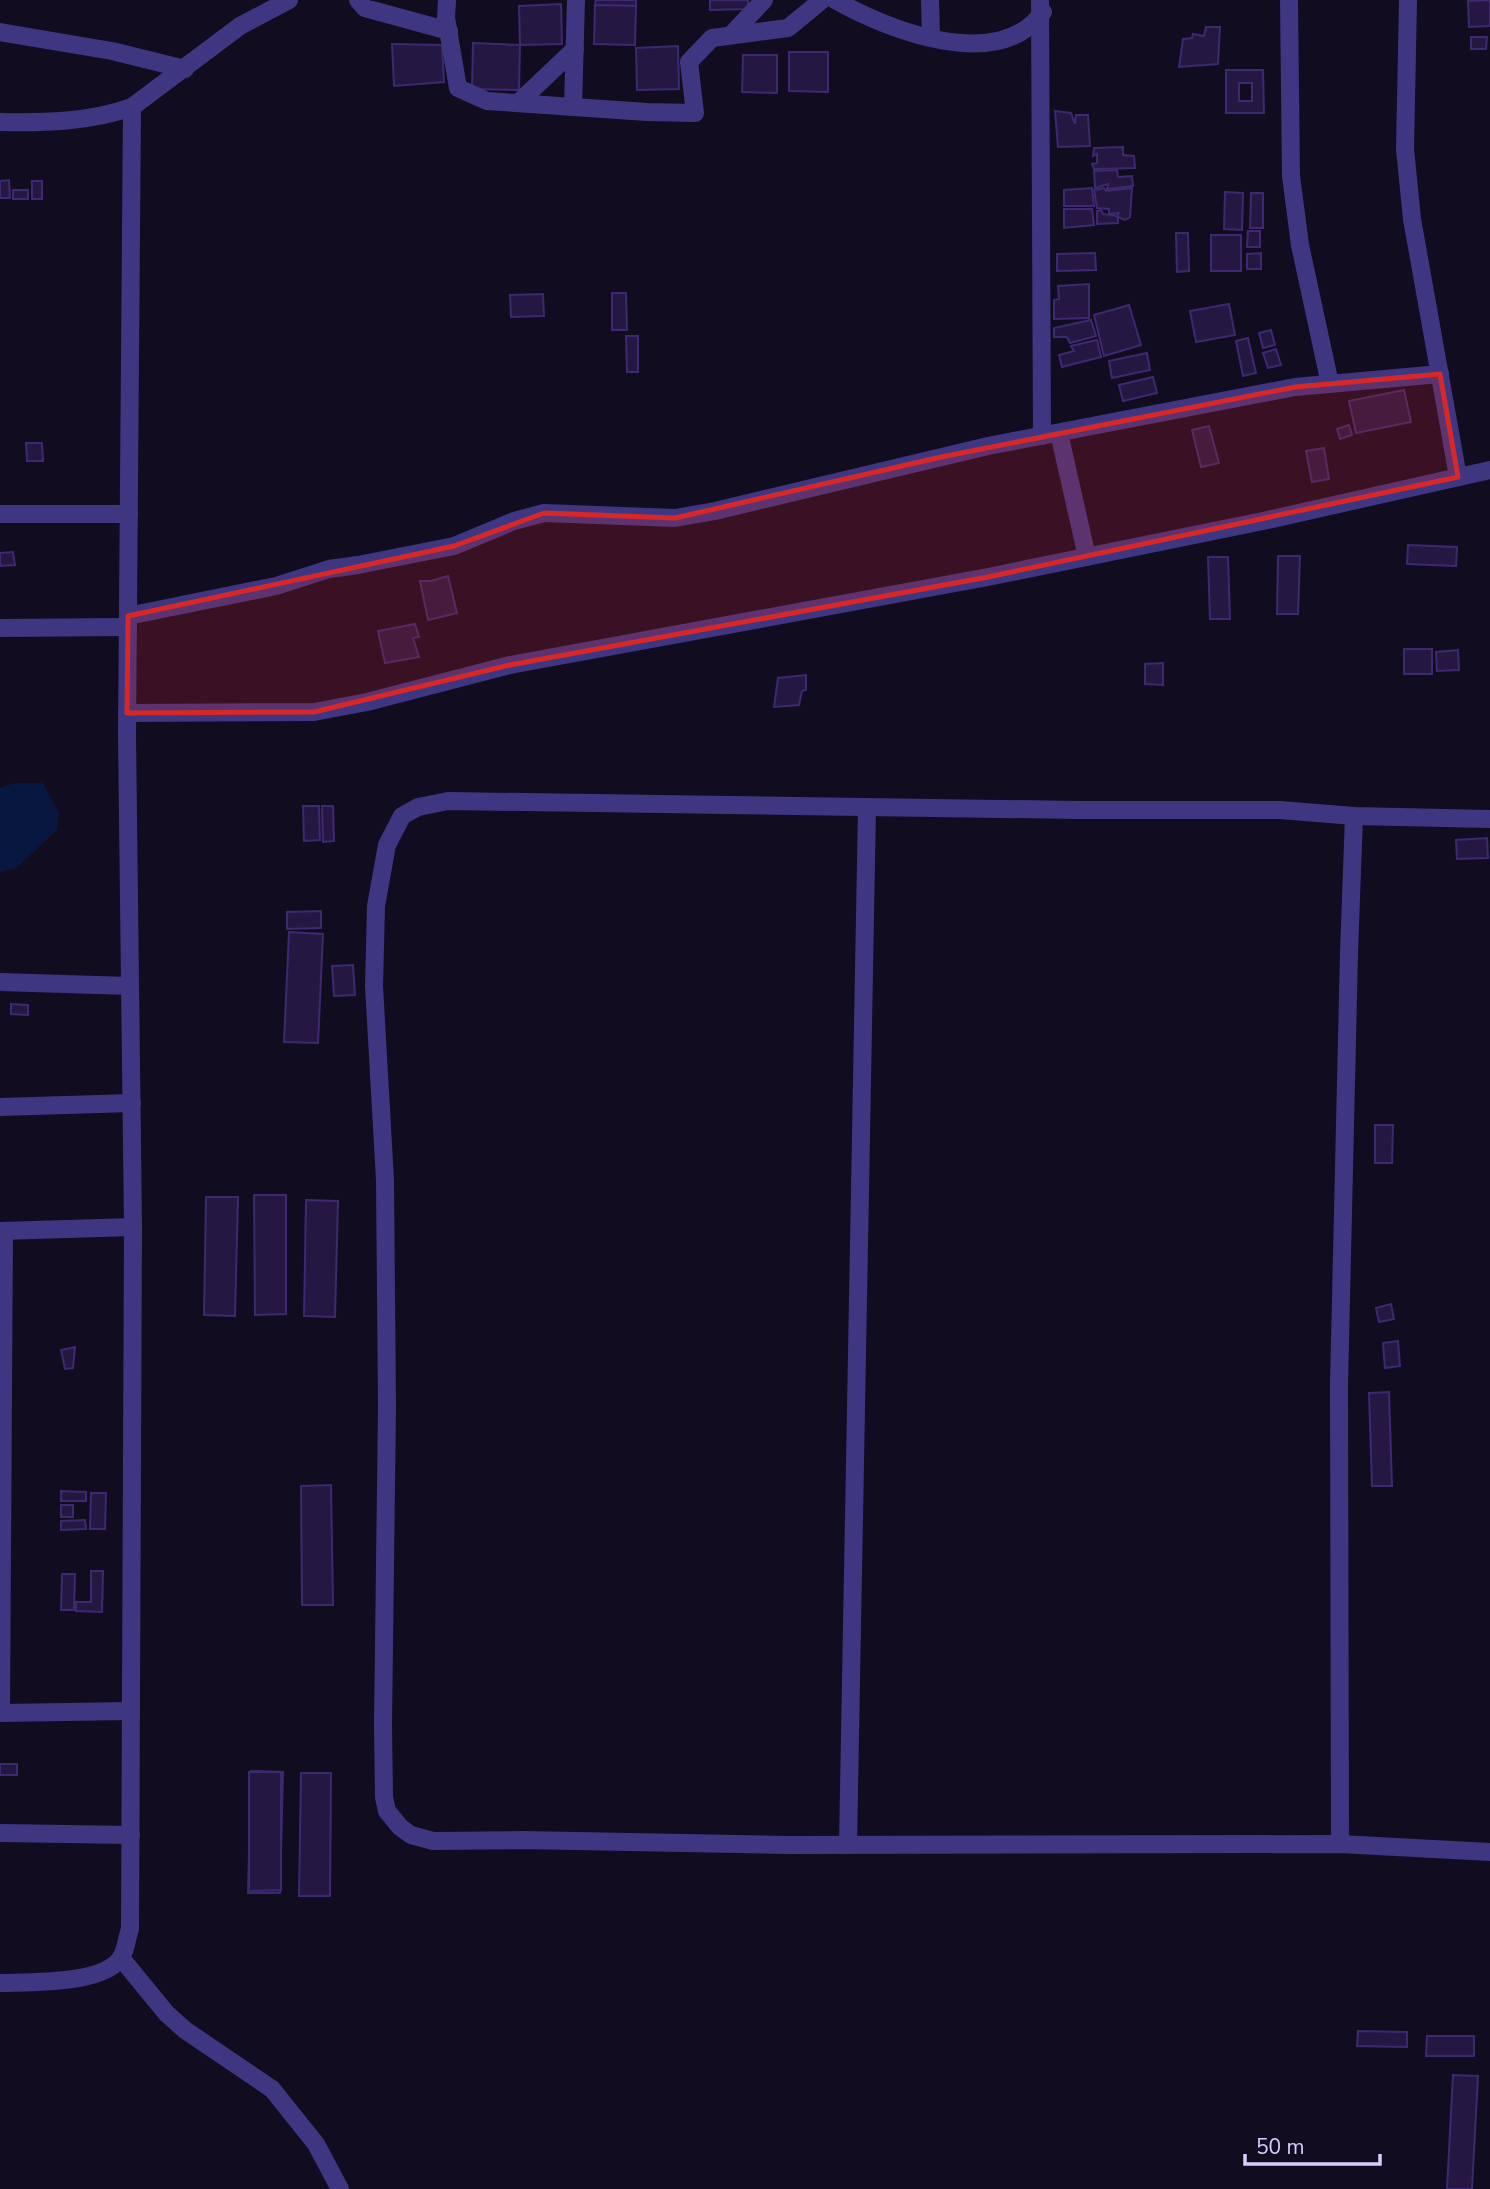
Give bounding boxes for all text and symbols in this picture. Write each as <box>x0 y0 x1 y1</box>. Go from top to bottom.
scale bar <box>1245 2122 1380 2166</box>
text: 50 m <box>1256 2133 1305 2161</box>

